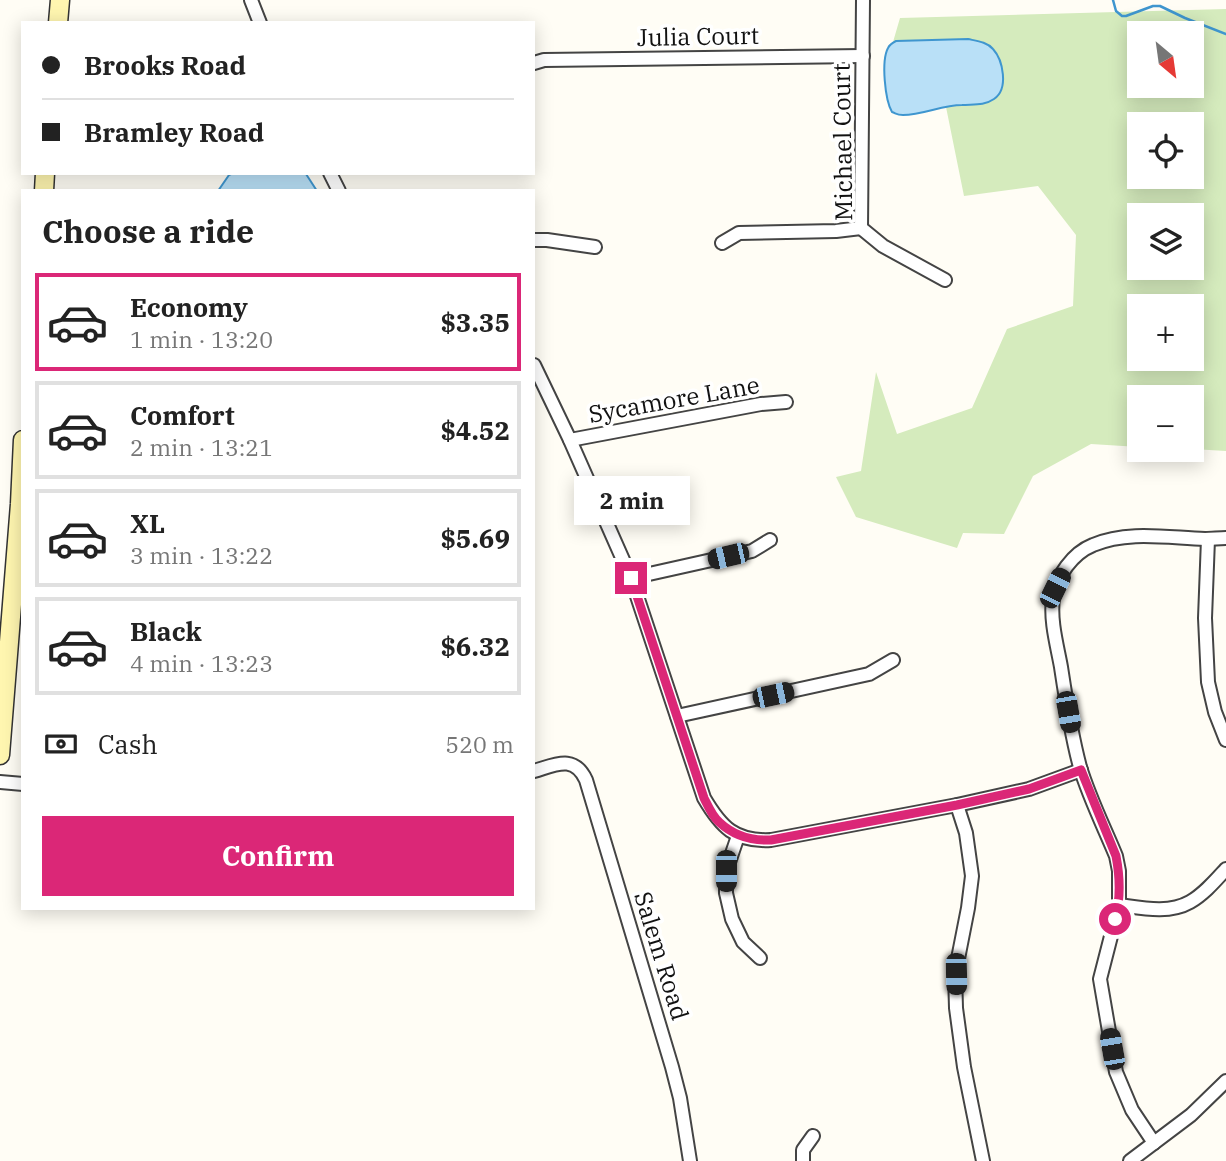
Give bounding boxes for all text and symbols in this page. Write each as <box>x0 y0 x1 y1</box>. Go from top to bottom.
street label: Julia Court <box>637 19 759 53</box>
north arrow <box>1127 21 1204 98</box>
map controls <box>1127 21 1204 462</box>
text: Brooks Road <box>84 48 246 82</box>
street label: Michael Court <box>825 63 859 221</box>
button: locate <box>1127 112 1204 189</box>
text: Bramley Road <box>84 115 264 149</box>
button: layers <box>1127 203 1204 280</box>
text: Choose a ride <box>42 210 254 252</box>
text: Economy <box>130 290 248 324</box>
icon: car <box>46 291 109 354</box>
button: + <box>1127 294 1204 371</box>
text: $3.35 <box>440 305 510 339</box>
text: 1 min · 13:20 <box>130 324 273 354</box>
street label: Sycamore Lane <box>586 368 762 430</box>
button: − <box>1127 385 1204 462</box>
text: Comfort <box>130 398 235 432</box>
icon: car <box>46 399 109 462</box>
text: $4.52 <box>440 413 510 447</box>
text: 2 min · 13:21 <box>130 432 273 462</box>
callout: 2 min <box>573 476 689 526</box>
text: 2 min <box>600 485 664 515</box>
text: XL <box>130 506 165 540</box>
icon: car <box>46 507 109 570</box>
text: $5.69 <box>440 521 510 555</box>
text: 3 min · 13:22 <box>130 540 273 570</box>
car <box>706 541 751 571</box>
route end <box>615 562 647 594</box>
car <box>1037 565 1074 611</box>
text: Black <box>130 614 202 648</box>
icon: car <box>46 615 109 678</box>
text: $6.32 <box>440 629 510 663</box>
text: 4 min · 13:23 <box>130 648 273 678</box>
car <box>751 680 796 710</box>
car <box>1055 689 1082 735</box>
icon: cash <box>42 725 80 763</box>
text: Cash <box>98 727 158 761</box>
text: 520 m <box>445 729 514 759</box>
button: Confirm <box>42 816 514 896</box>
car <box>716 850 737 892</box>
street label: Salem Road <box>627 887 697 1024</box>
route start <box>1099 903 1131 935</box>
car <box>946 953 967 995</box>
car <box>1099 1026 1126 1072</box>

